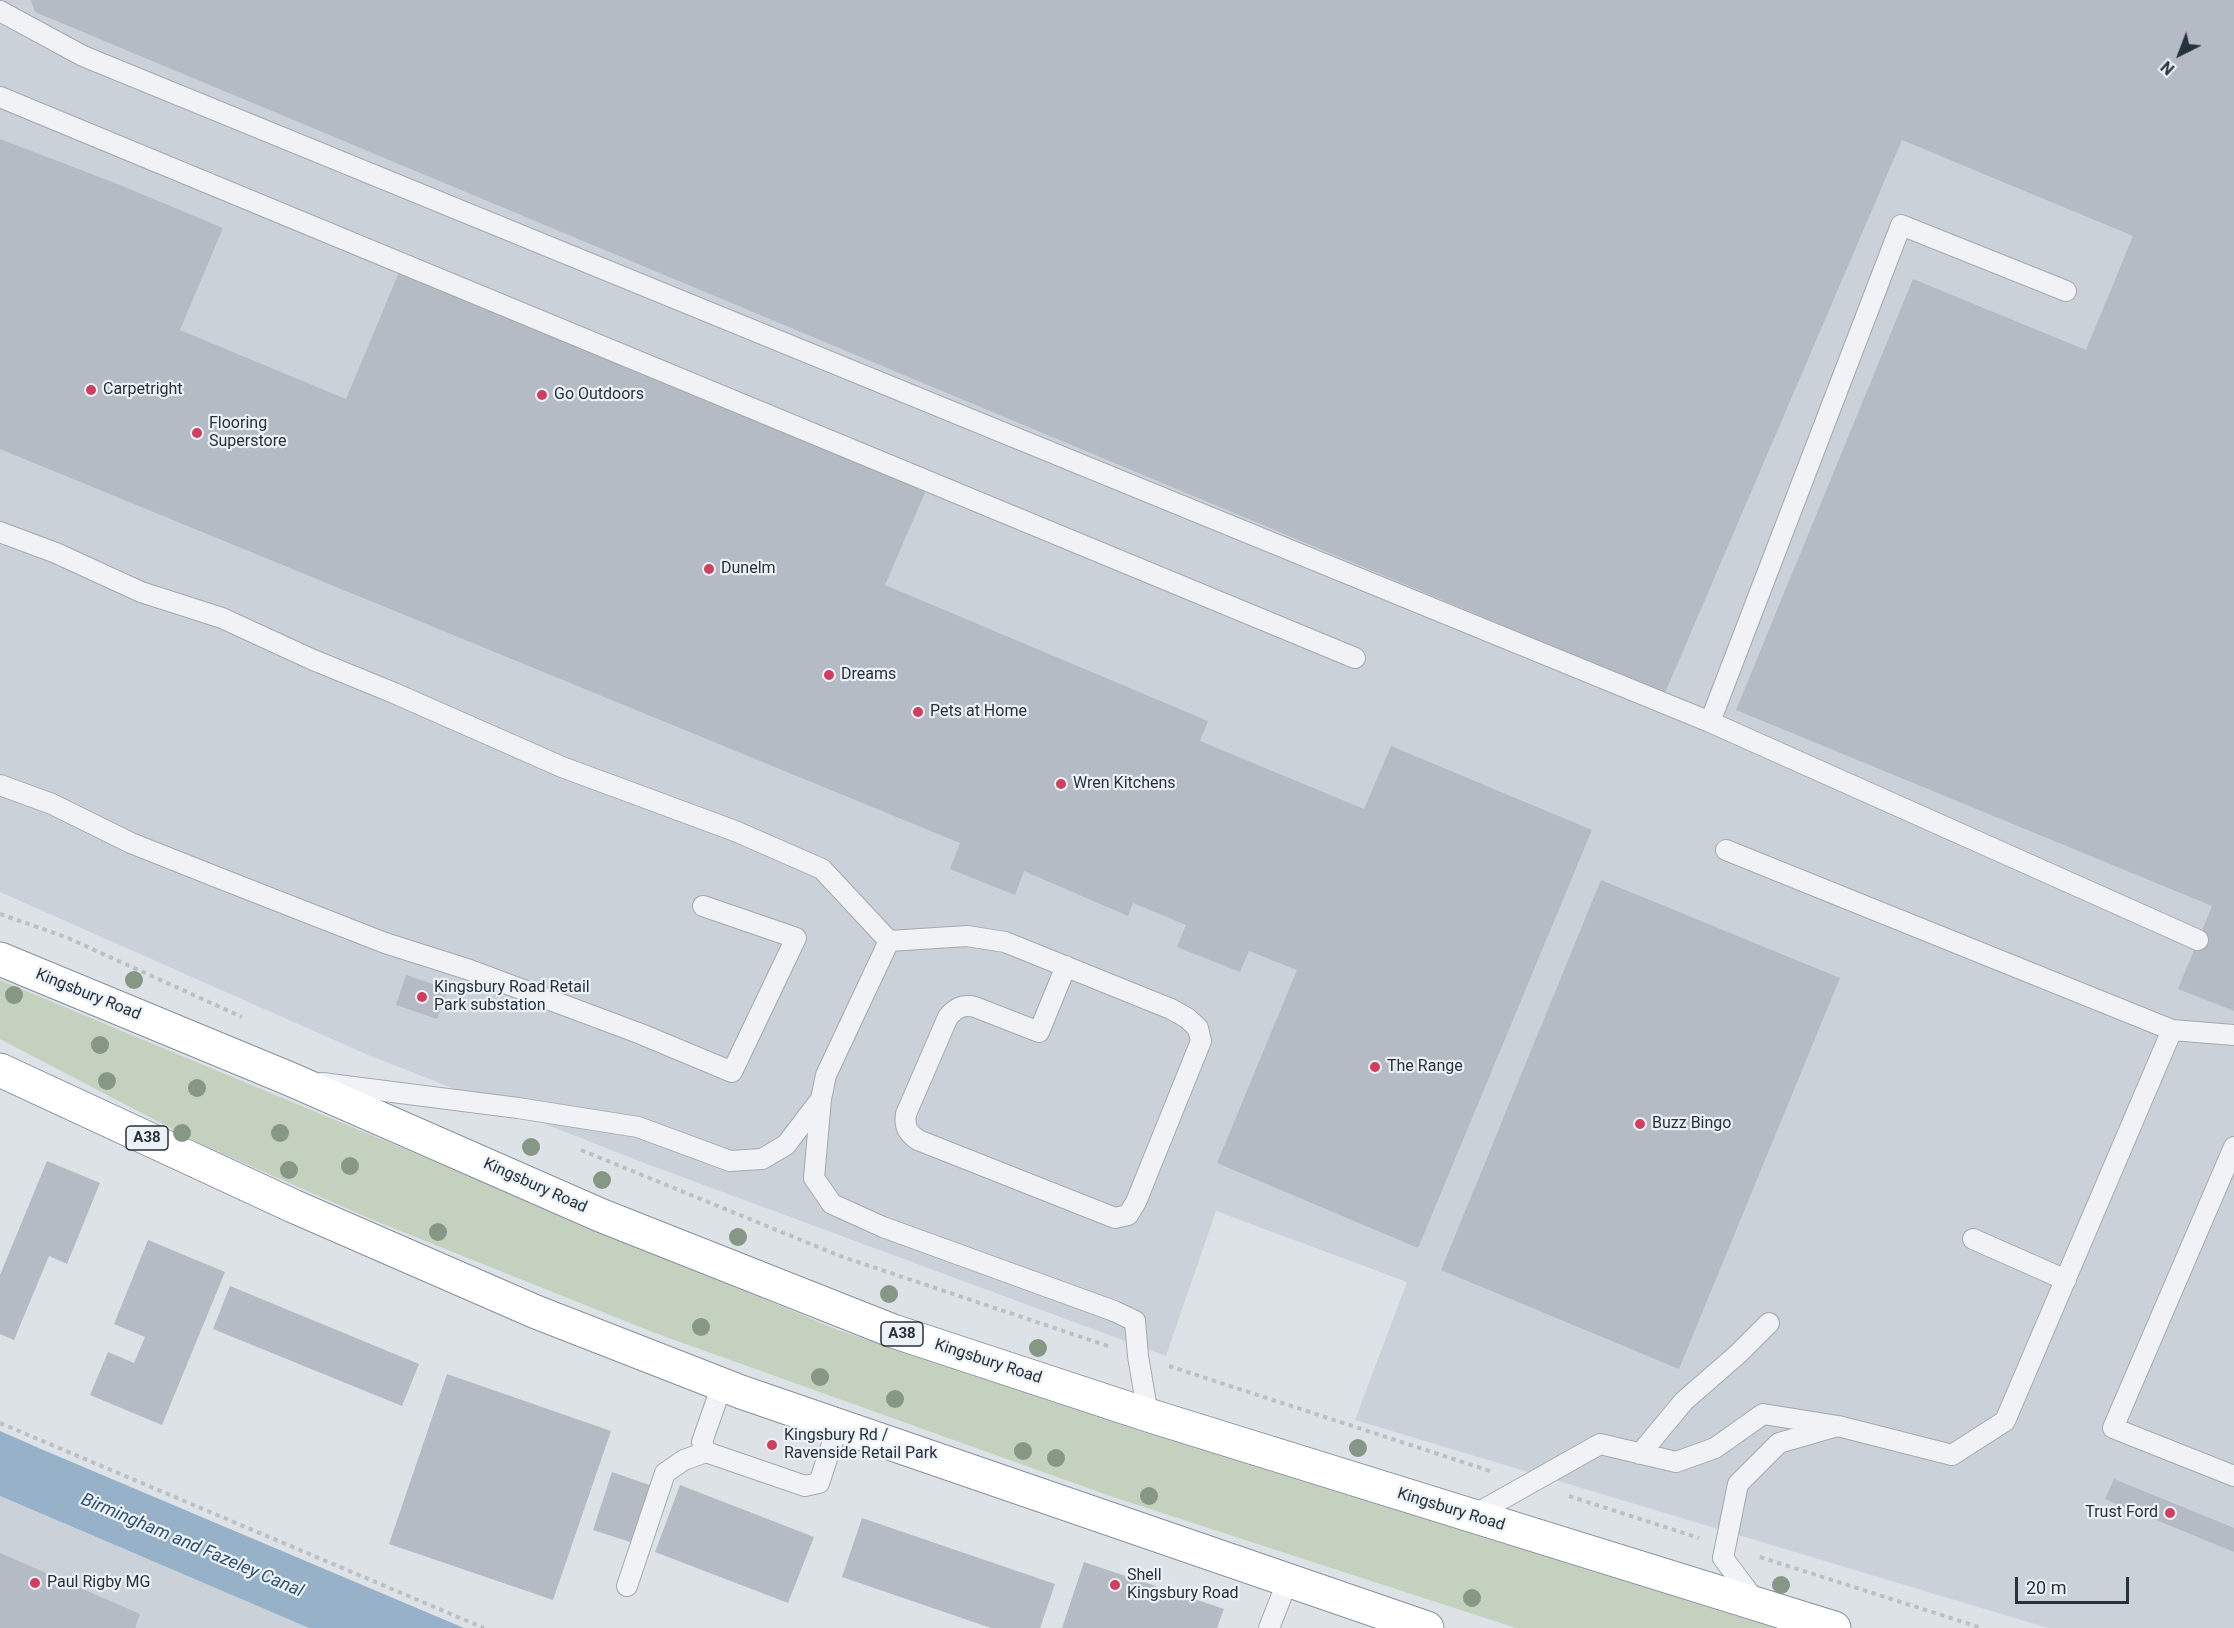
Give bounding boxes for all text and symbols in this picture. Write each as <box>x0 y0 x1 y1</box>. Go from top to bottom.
north arrow <box>2150 24 2210 84</box>
text: N <box>2157 57 2178 79</box>
place label: Carpetright <box>103 380 183 400</box>
marker: Carpetright <box>84 383 98 397</box>
place label: Go Outdoors <box>554 385 644 405</box>
marker: Go Outdoors <box>535 388 549 402</box>
place label: Flooring Superstore <box>209 414 286 452</box>
marker: Flooring Superstore <box>190 426 204 440</box>
place label: Dunelm <box>721 559 776 579</box>
marker: Dunelm <box>702 562 716 576</box>
place label: Dreams <box>841 665 896 685</box>
marker: Dreams <box>822 668 836 682</box>
place label: Pets at Home <box>930 702 1027 722</box>
marker: Pets at Home <box>911 705 925 719</box>
place label: Wren Kitchens <box>1073 774 1176 794</box>
marker: Wren Kitchens <box>1054 777 1068 791</box>
street label: Kingsbury Road <box>33 965 143 1025</box>
place label: Kingsbury Road Retail Park substation <box>434 978 590 1016</box>
marker: Kingsbury Road Retail Park substation <box>415 990 429 1004</box>
place label: The Range <box>1387 1057 1463 1077</box>
marker: The Range <box>1368 1060 1382 1074</box>
place label: Buzz Bingo <box>1652 1114 1731 1134</box>
marker: Buzz Bingo <box>1633 1117 1647 1131</box>
road number: A38 <box>126 1126 168 1150</box>
street label: Kingsbury Road <box>480 1155 590 1217</box>
road number: A38 <box>881 1322 923 1346</box>
street label: Kingsbury Road <box>932 1336 1044 1388</box>
place label: Kingsbury Rd / Ravenside Retail Park <box>784 1426 937 1464</box>
marker: Kingsbury Rd / Ravenside Retail Park <box>765 1438 779 1452</box>
street label: Kingsbury Road <box>1395 1485 1507 1535</box>
water label: Birmingham and Fazeley Canal <box>78 1489 306 1603</box>
place label: Trust Ford <box>2085 1503 2158 1523</box>
marker: Trust Ford <box>2163 1506 2177 1520</box>
scale bar <box>2018 1565 2132 1603</box>
place label: Shell Kingsbury Road <box>1127 1566 1239 1604</box>
place label: Paul Rigby MG <box>47 1573 150 1593</box>
marker: Paul Rigby MG <box>28 1576 42 1590</box>
text: 20 m <box>2026 1577 2066 1598</box>
marker: Shell Kingsbury Road <box>1108 1578 1122 1592</box>

